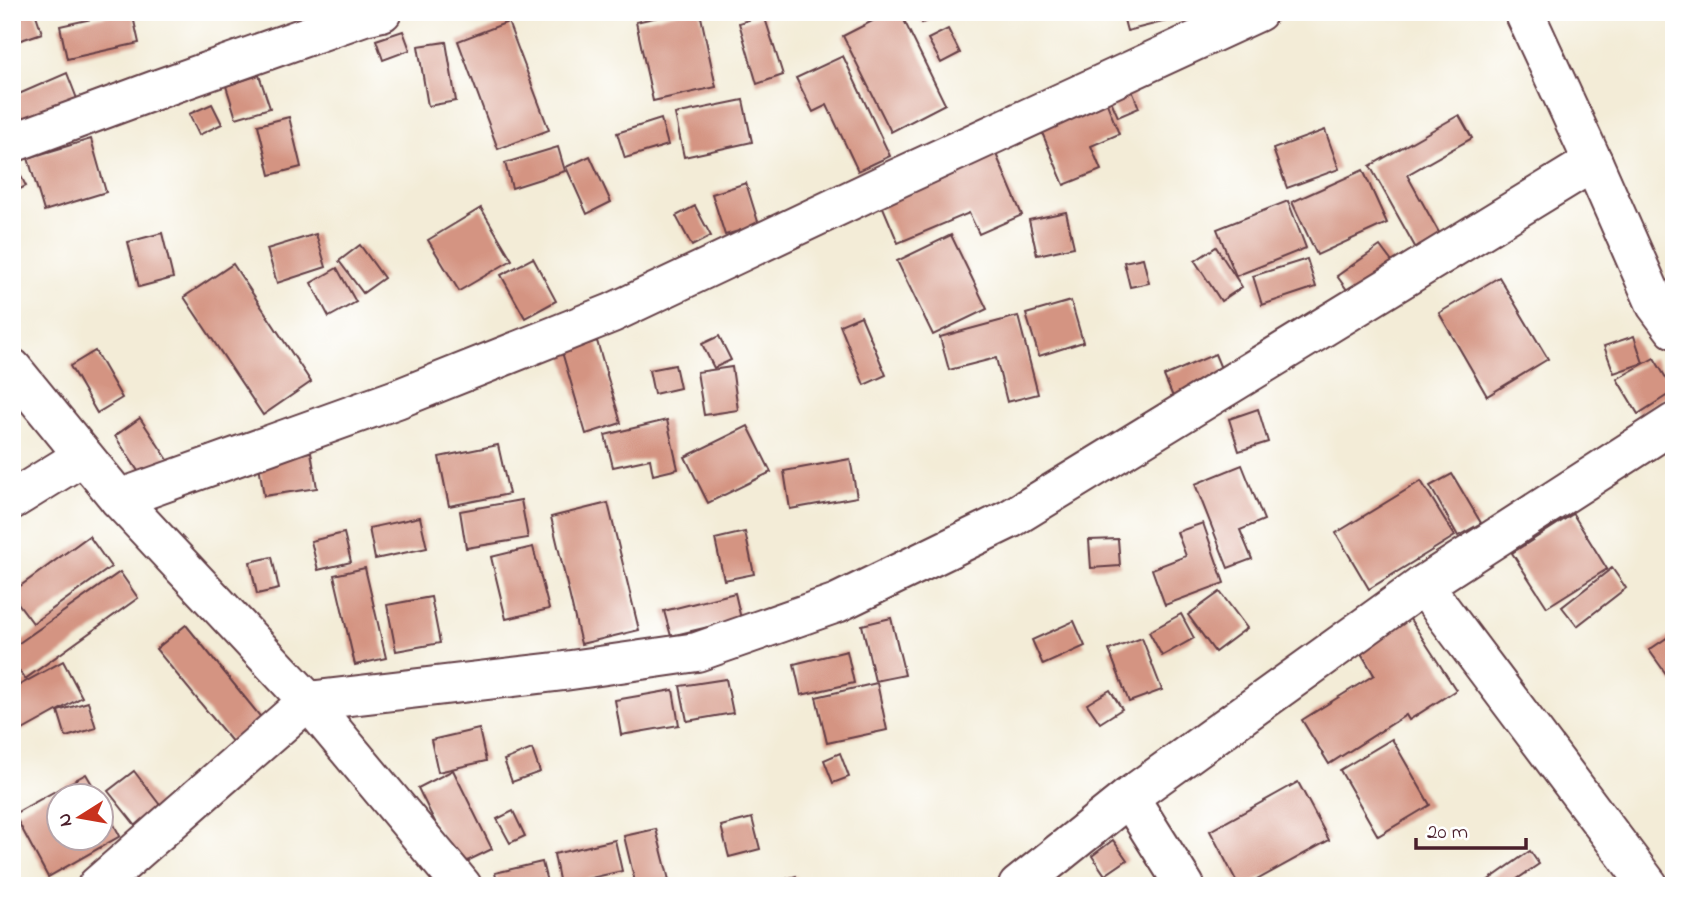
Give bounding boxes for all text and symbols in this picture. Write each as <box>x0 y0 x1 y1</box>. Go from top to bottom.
north arrow <box>46 782 116 852</box>
scale bar <box>1416 807 1527 851</box>
text: N <box>51 811 80 829</box>
text: 20 m <box>1427 818 1468 848</box>

